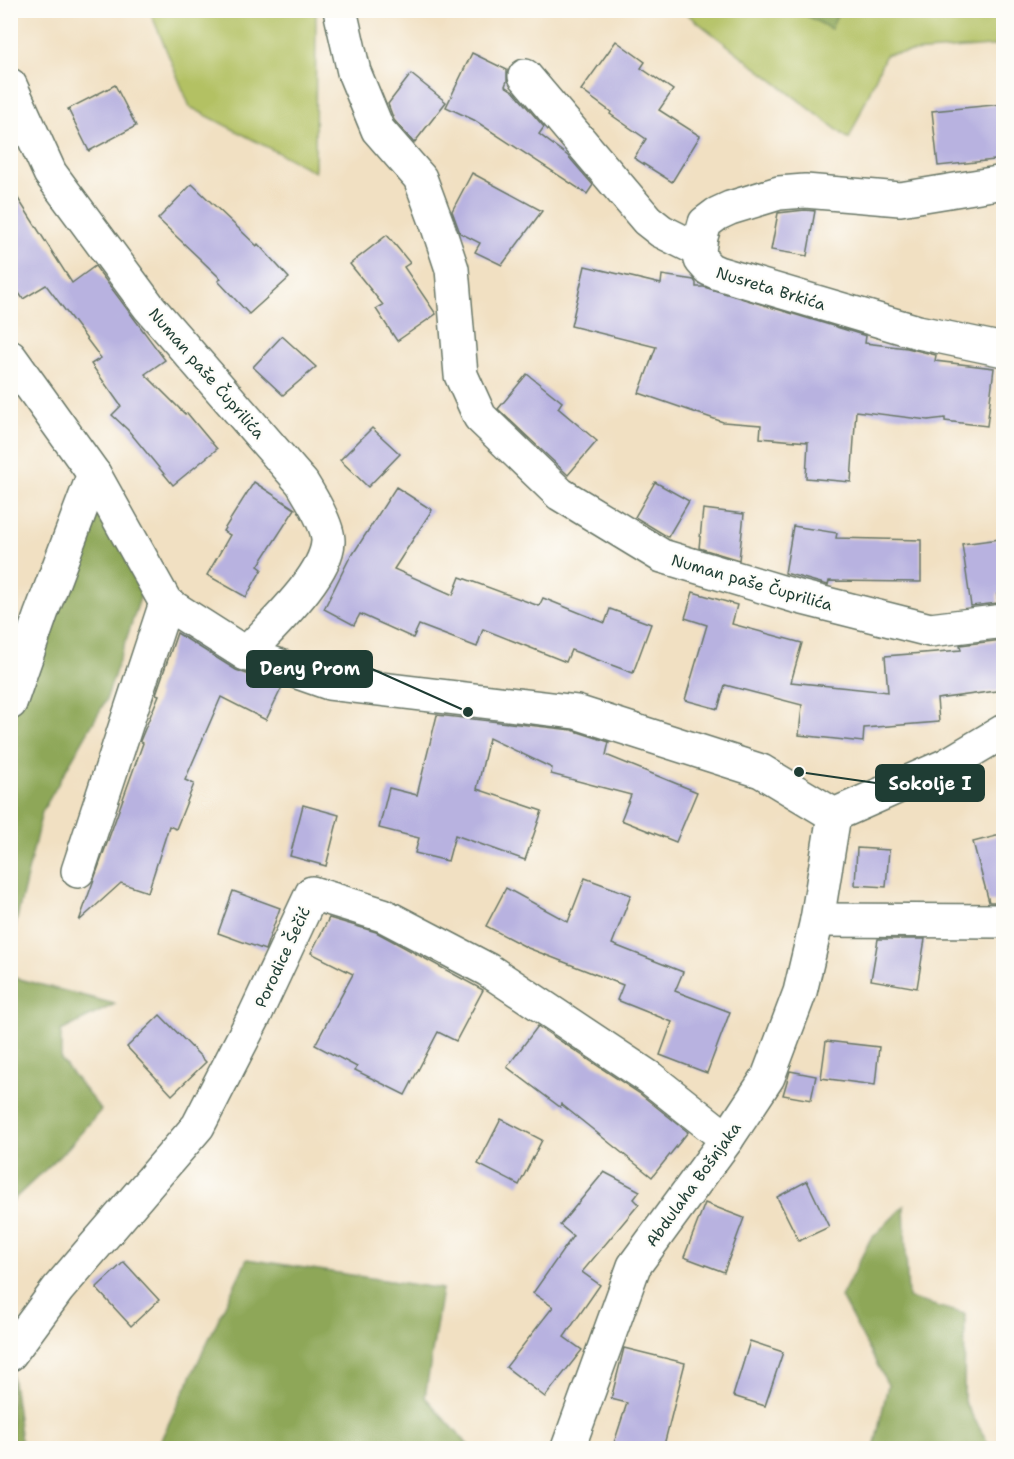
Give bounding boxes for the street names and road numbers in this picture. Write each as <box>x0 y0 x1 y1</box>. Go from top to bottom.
street label: Nusreta Brkića <box>714 262 828 315</box>
street label: Numan paše Čuprilića <box>144 303 269 443</box>
street label: Numan paše Čuprilića <box>669 549 835 616</box>
street label: Porodice Šečić <box>250 903 315 1011</box>
street label: Abdulaha Bošnjaka <box>641 1118 746 1251</box>

